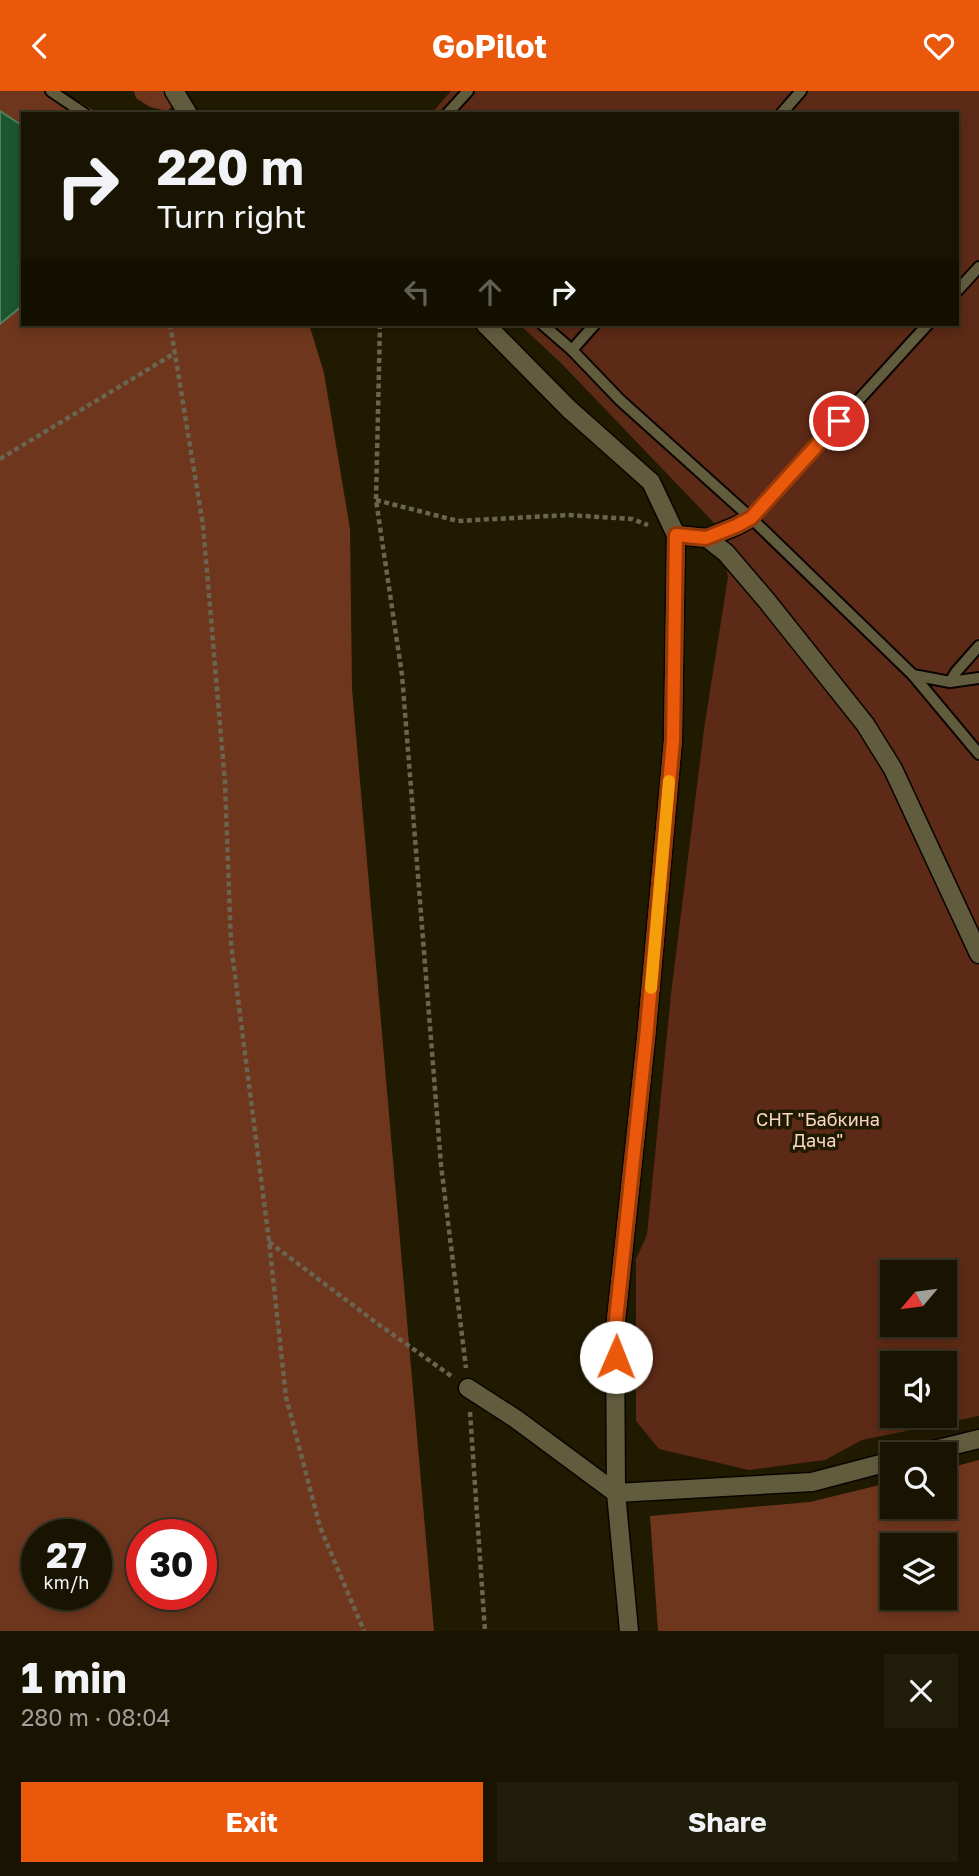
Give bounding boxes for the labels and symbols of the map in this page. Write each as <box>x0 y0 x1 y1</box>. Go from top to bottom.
pin <box>809 391 869 451</box>
park label: СНТ "Бабкина Дача" <box>756 1108 880 1151</box>
north arrow <box>880 1260 957 1337</box>
position arrow <box>579 1320 653 1394</box>
speed limit sign: 30 <box>126 1519 217 1610</box>

